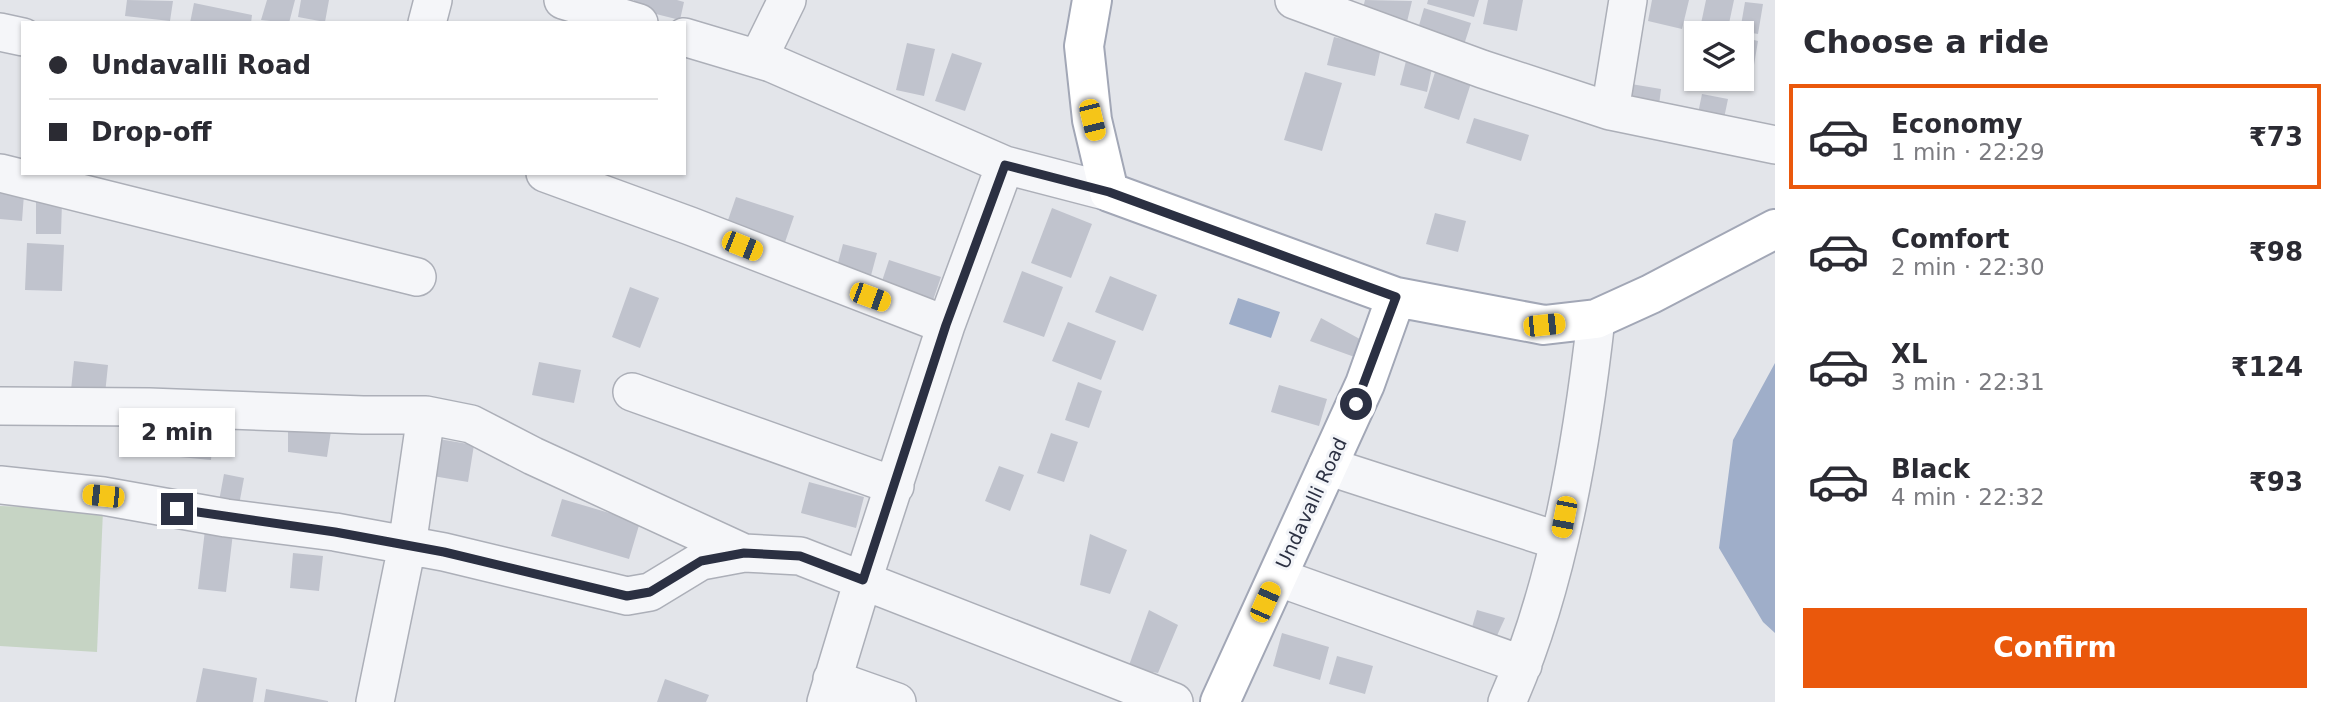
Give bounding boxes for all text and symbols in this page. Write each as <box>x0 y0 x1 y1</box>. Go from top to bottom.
map controls <box>1684 21 1754 91</box>
button: layers <box>1684 21 1754 91</box>
text: Choose a ride <box>1803 23 2049 61</box>
text: Undavalli Road <box>91 50 311 80</box>
car <box>1077 97 1108 143</box>
icon: car <box>1807 105 1870 168</box>
text: Economy <box>1891 109 2022 139</box>
text: Drop-off <box>91 117 212 147</box>
text: ₹73 <box>2249 122 2303 152</box>
text: 1 min · 22:29 <box>1891 139 2045 165</box>
icon: car <box>1807 220 1870 283</box>
text: Comfort <box>1891 224 2009 254</box>
car <box>719 228 766 264</box>
text: ₹98 <box>2249 237 2303 267</box>
text: 2 min · 22:30 <box>1891 254 2045 280</box>
car <box>847 280 894 314</box>
car <box>1523 312 1566 338</box>
icon: car <box>1807 335 1870 398</box>
text: XL <box>1891 339 1928 369</box>
text: ₹124 <box>2231 352 2303 382</box>
text: 3 min · 22:31 <box>1891 369 2045 395</box>
route start <box>1340 388 1372 420</box>
callout: 2 min <box>119 407 235 456</box>
text: 2 min <box>141 419 213 445</box>
street label: Undavalli Road <box>1271 434 1351 572</box>
icon: car <box>1807 450 1870 513</box>
text: Black <box>1891 454 1970 484</box>
text: ₹93 <box>2249 467 2303 497</box>
car <box>82 483 125 509</box>
text: 4 min · 22:32 <box>1891 484 2045 510</box>
route end <box>161 493 193 525</box>
car <box>1550 494 1579 540</box>
car <box>1247 579 1284 625</box>
button: Confirm <box>1803 608 2307 688</box>

